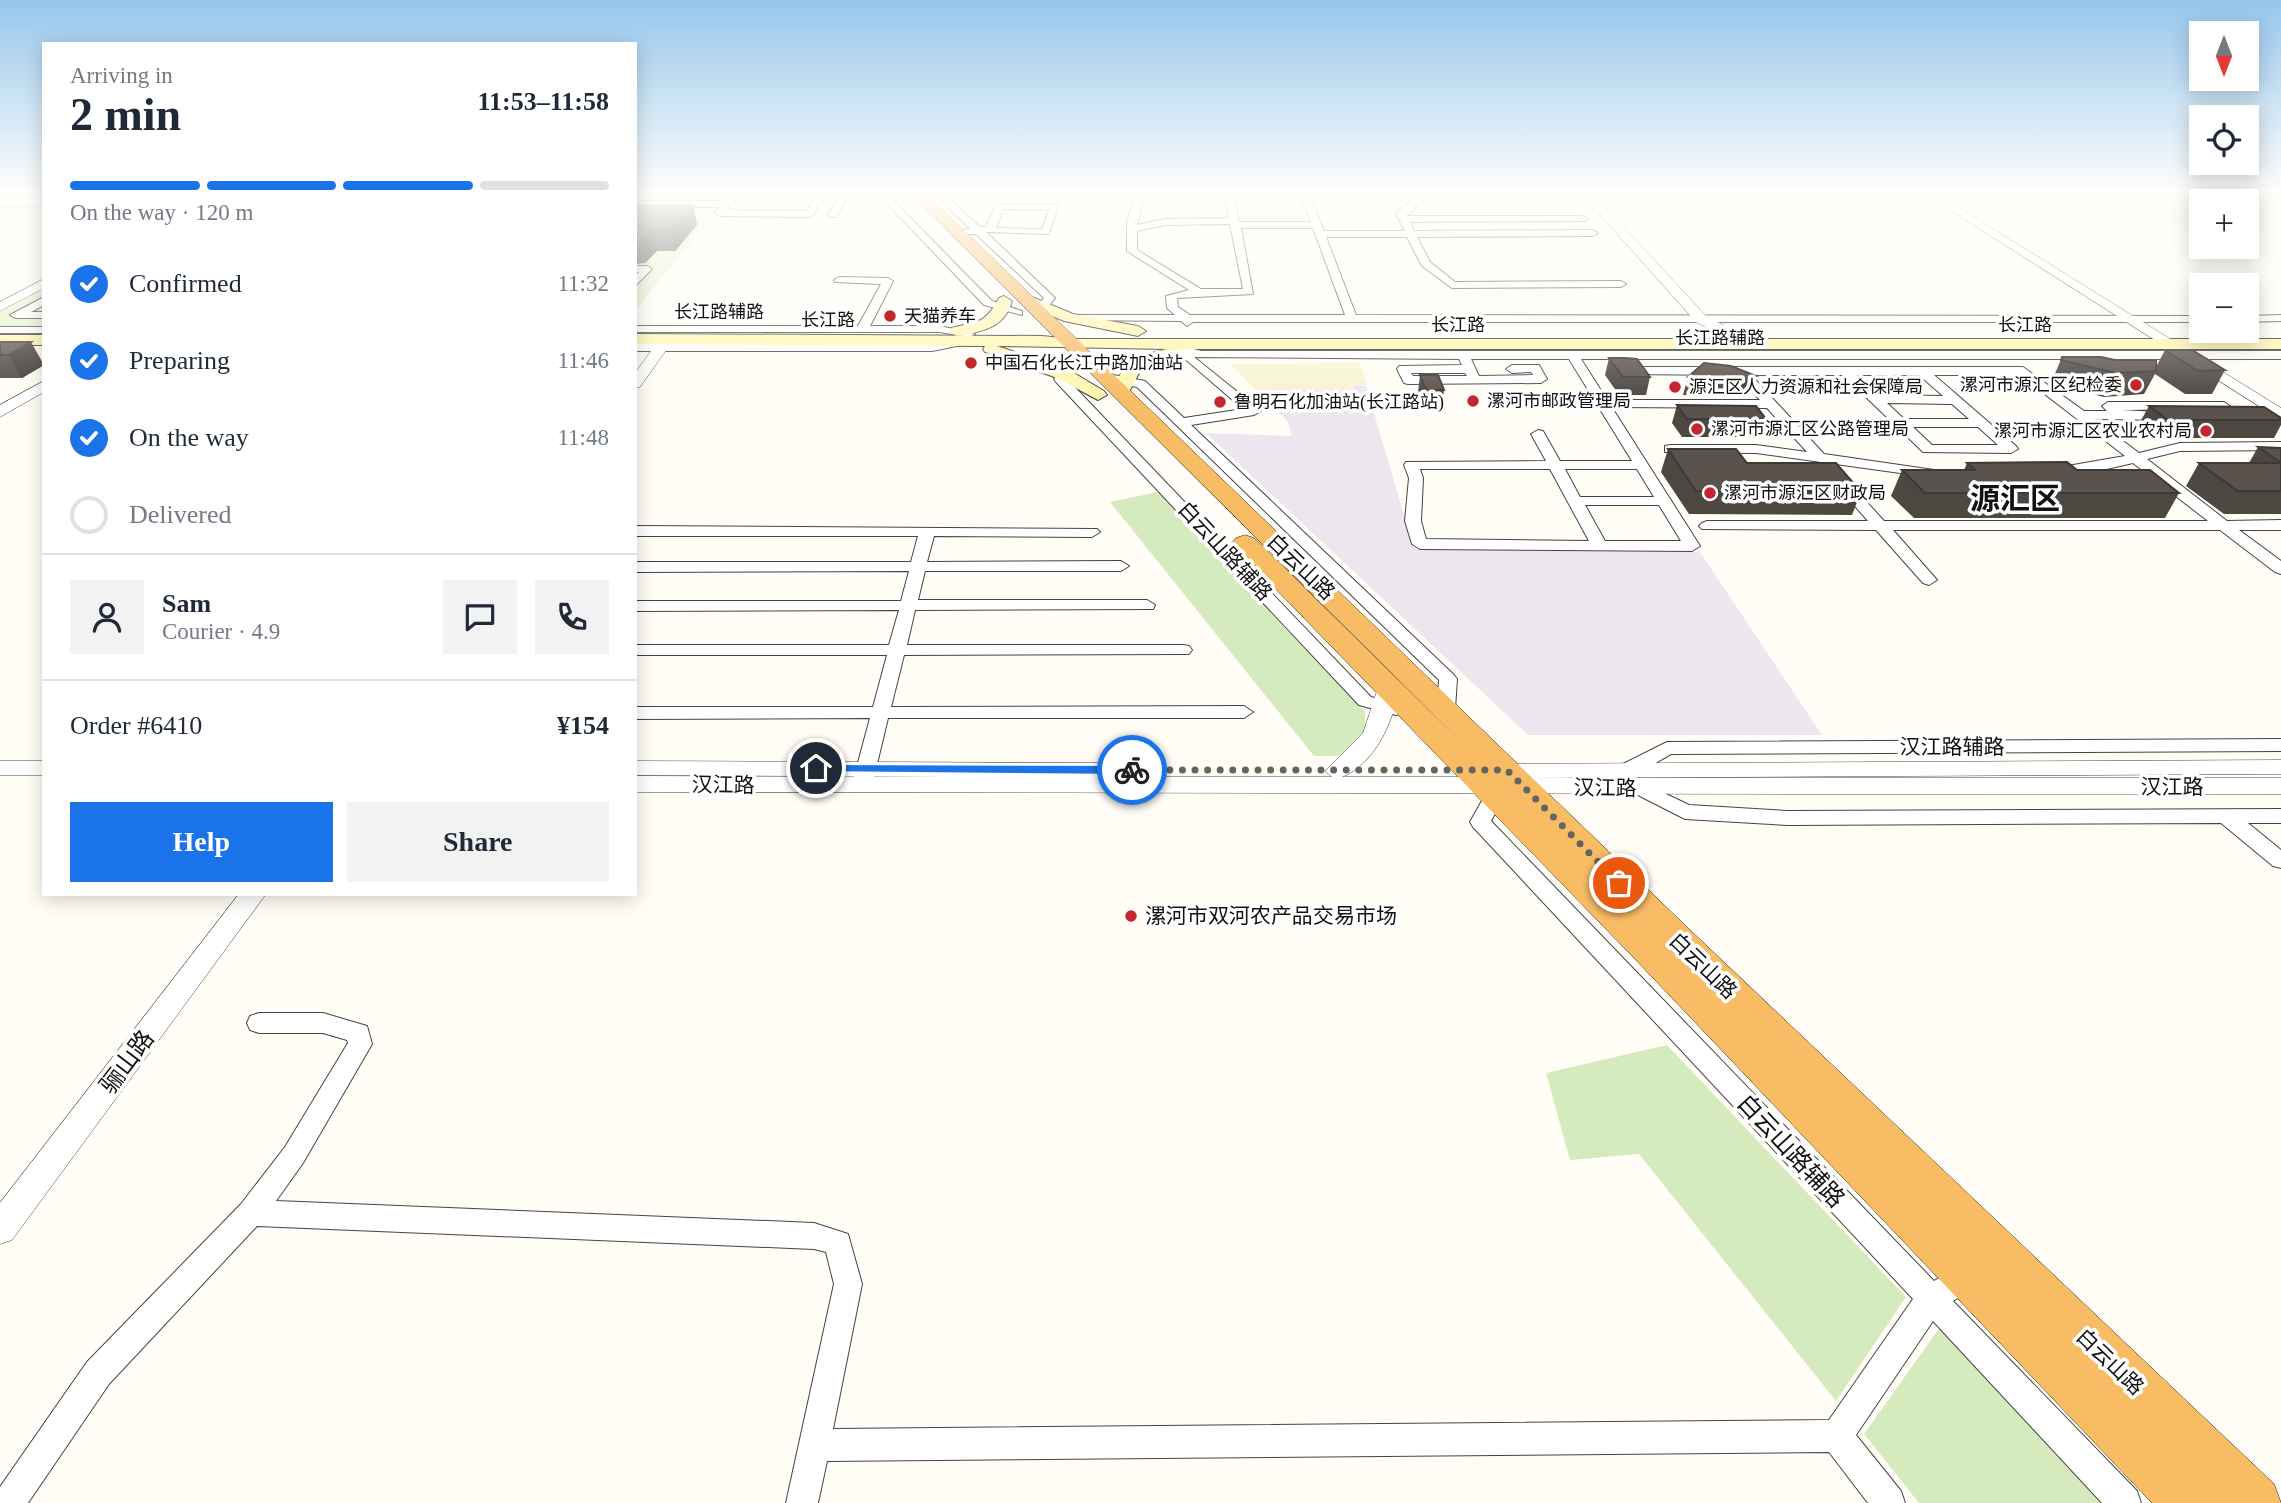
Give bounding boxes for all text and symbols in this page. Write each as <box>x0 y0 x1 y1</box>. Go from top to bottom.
north arrow <box>2189 21 2259 91</box>
map controls <box>2189 21 2259 343</box>
text: Arriving in <box>70 63 173 88</box>
text: 11:53–11:58 <box>478 87 609 116</box>
text: 2 min <box>70 89 181 140</box>
button: locate <box>2189 105 2259 175</box>
button: + <box>2189 189 2259 259</box>
text: On the way · 120 m <box>70 200 253 225</box>
icon: check <box>70 265 108 303</box>
text: Confirmed <box>129 269 242 298</box>
text: 11:32 <box>557 271 609 296</box>
button: − <box>2189 273 2259 343</box>
street label: 长江路辅路 <box>674 302 764 322</box>
place label: 天猫养车 <box>904 306 976 326</box>
marker: 天猫养车 <box>882 308 898 324</box>
street label: 长江路 <box>801 310 855 330</box>
street label: 长江路 <box>1431 315 1485 335</box>
street label: 长江路 <box>1998 315 2052 335</box>
street label: 长江路辅路 <box>1675 328 1765 348</box>
icon: check <box>70 342 108 380</box>
text: Preparing <box>129 346 230 375</box>
text: 11:46 <box>557 348 609 373</box>
place label: 中国石化长江中路加油站 <box>985 353 1183 373</box>
marker: 中国石化长江中路加油站 <box>963 355 979 371</box>
place label: 漯河市源汇区纪检委 <box>1960 375 2122 395</box>
place label: 源汇区人力资源和社会保障局 <box>1689 377 1923 397</box>
marker: 漯河市源汇区纪检委 <box>2128 377 2144 393</box>
marker: 源汇区人力资源和社会保障局 <box>1667 379 1683 395</box>
place label: 漯河市邮政管理局 <box>1487 391 1631 411</box>
place label: 鲁明石化加油站(长江路站) <box>1234 392 1444 413</box>
marker: 漯河市邮政管理局 <box>1465 393 1481 409</box>
marker: 鲁明石化加油站(长江路站) <box>1212 394 1228 410</box>
icon: check <box>70 419 108 457</box>
place label: 漯河市源汇区公路管理局 <box>1711 419 1909 439</box>
marker: 漯河市源汇区公路管理局 <box>1689 421 1705 437</box>
place label: 漯河市源汇区农业农村局 <box>1994 421 2192 441</box>
text: On the way <box>129 423 249 452</box>
marker: 漯河市源汇区农业农村局 <box>2198 423 2214 439</box>
text: 11:48 <box>557 425 609 450</box>
district label: 源汇区 <box>1970 482 2060 515</box>
place label: 漯河市源汇区财政局 <box>1724 483 1886 503</box>
marker: 漯河市源汇区财政局 <box>1702 485 1718 501</box>
street label: 白云山路辅路 <box>1173 497 1277 605</box>
text: Delivered <box>129 500 232 529</box>
street label: 白云山路 <box>1262 529 1340 605</box>
button: person <box>70 580 144 654</box>
button: chat <box>443 580 517 654</box>
button: phone <box>535 580 609 654</box>
text: Sam <box>162 589 211 618</box>
text: Courier · 4.9 <box>162 619 280 644</box>
text: Order #6410 <box>70 711 202 740</box>
text: ¥154 <box>557 711 609 740</box>
courier <box>1097 735 1167 805</box>
street label: 汉江路辅路 <box>1900 735 2005 759</box>
pin <box>786 738 846 798</box>
icon: home <box>797 749 835 787</box>
icon: bike <box>1113 751 1151 789</box>
street label: 汉江路 <box>691 772 755 798</box>
street label: 汉江路 <box>1573 775 1637 801</box>
street label: 汉江路 <box>2141 775 2204 799</box>
button: Help <box>70 802 333 882</box>
button: Share <box>347 802 609 882</box>
pin <box>1589 853 1649 913</box>
icon: bag <box>1600 864 1638 902</box>
place label: 漯河市双河农产品交易市场 <box>1145 904 1397 928</box>
marker: 漯河市双河农产品交易市场 <box>1123 908 1139 924</box>
street label: 白云山路 <box>1664 928 1742 1004</box>
street label: 骊山路 <box>95 1025 159 1099</box>
street label: 白云山路辅路 <box>1732 1089 1850 1213</box>
street label: 白云山路 <box>2071 1324 2149 1400</box>

